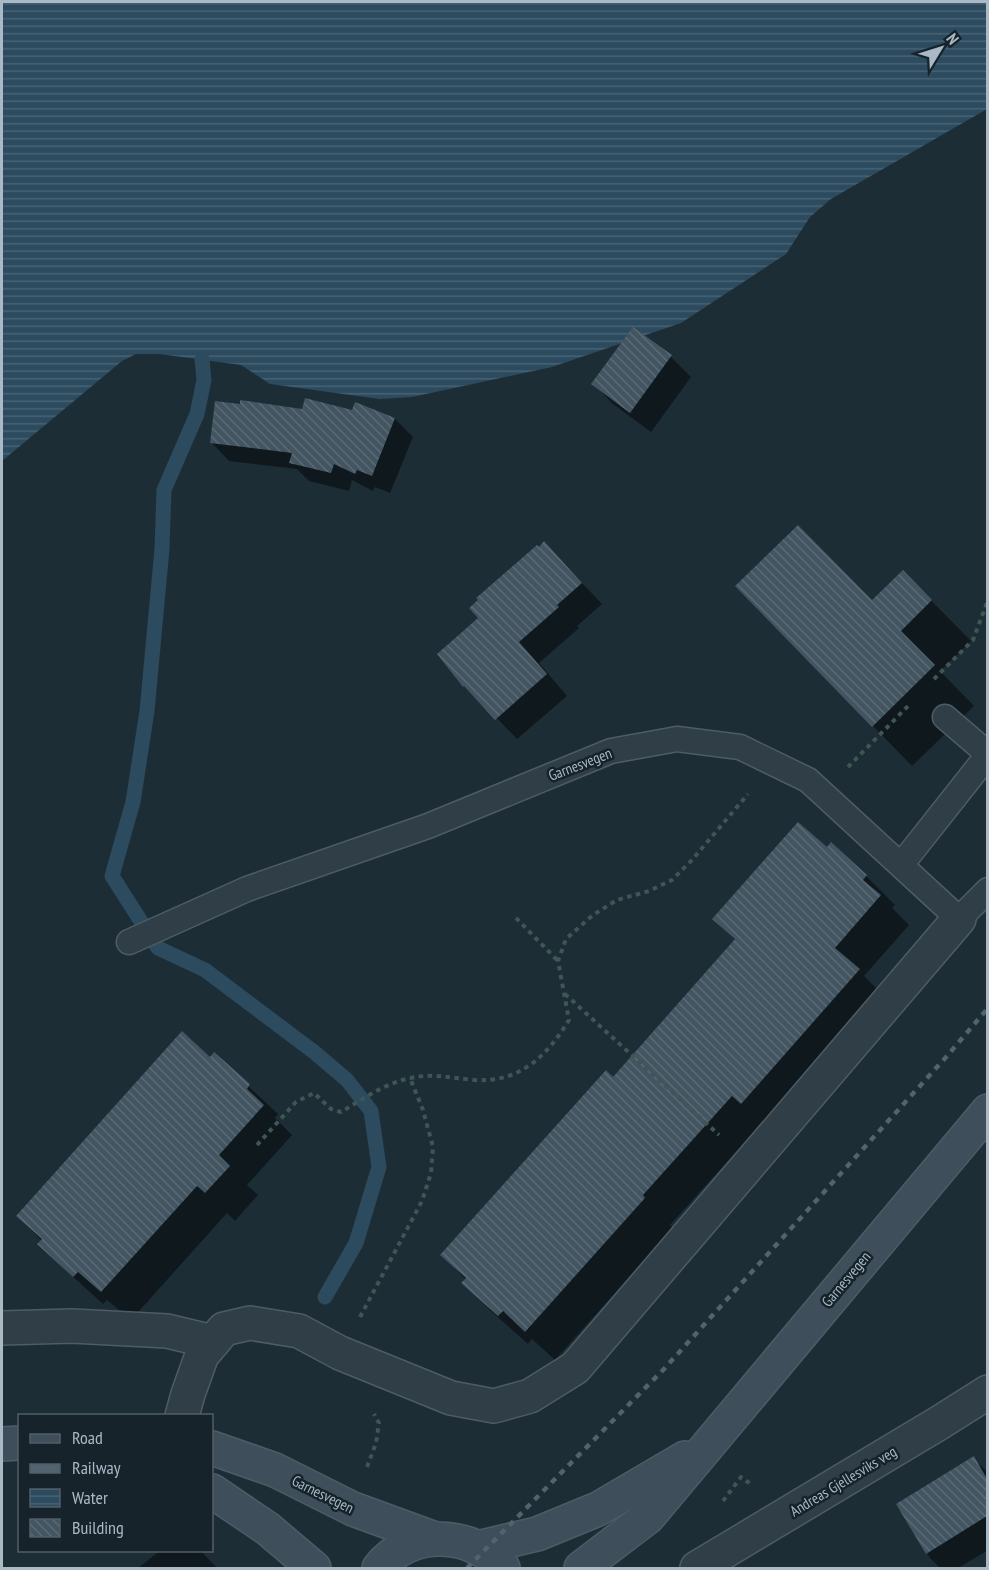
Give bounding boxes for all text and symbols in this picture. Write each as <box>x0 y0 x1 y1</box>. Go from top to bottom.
north arrow <box>911 18 971 78</box>
text: N <box>942 29 963 48</box>
street label: Garnesvegen <box>546 743 614 785</box>
street label: Garnesvegen <box>817 1247 875 1311</box>
legend <box>18 1414 213 1552</box>
text: Road <box>72 1426 103 1449</box>
street label: Andreas Gjellesviks veg <box>786 1442 900 1520</box>
text: Railway <box>72 1456 121 1479</box>
street label: Garnesvegen <box>289 1471 357 1517</box>
text: Water <box>72 1486 108 1509</box>
text: Building <box>72 1516 124 1539</box>

